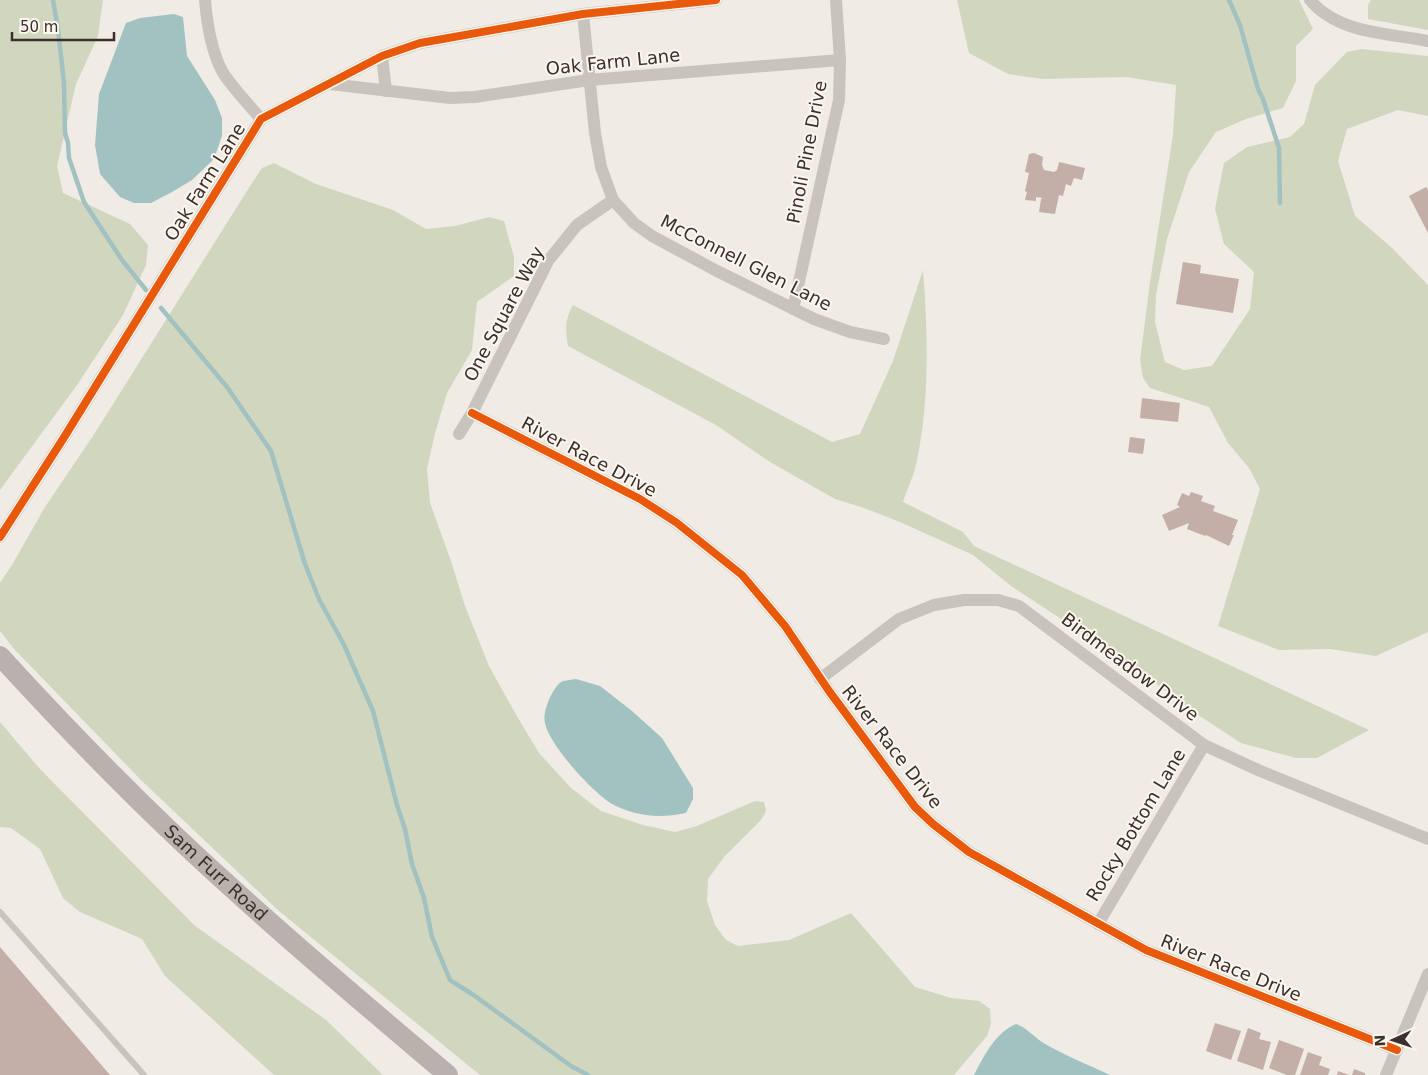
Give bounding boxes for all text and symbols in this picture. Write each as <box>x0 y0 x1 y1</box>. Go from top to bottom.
scale bar <box>12 10 115 42</box>
text: 50 m <box>20 18 58 36</box>
street label: Oak Farm Lane <box>545 44 681 79</box>
street label: Pinoli Pine Drive <box>782 79 831 225</box>
street label: Oak Farm Lane <box>160 119 249 245</box>
street label: McConnell Glen Lane <box>657 210 835 315</box>
street label: One Square Way <box>459 242 548 385</box>
street label: River Race Drive <box>518 412 660 501</box>
street label: Birdmeadow Drive <box>1058 608 1203 725</box>
street label: River Race Drive <box>838 681 947 812</box>
street label: Rocky Bottom Lane <box>1082 745 1189 905</box>
street label: Sam Furr Road <box>160 820 272 925</box>
street label: River Race Drive <box>1158 930 1305 1005</box>
north arrow <box>1368 1015 1418 1065</box>
text: N <box>1372 1034 1388 1047</box>

